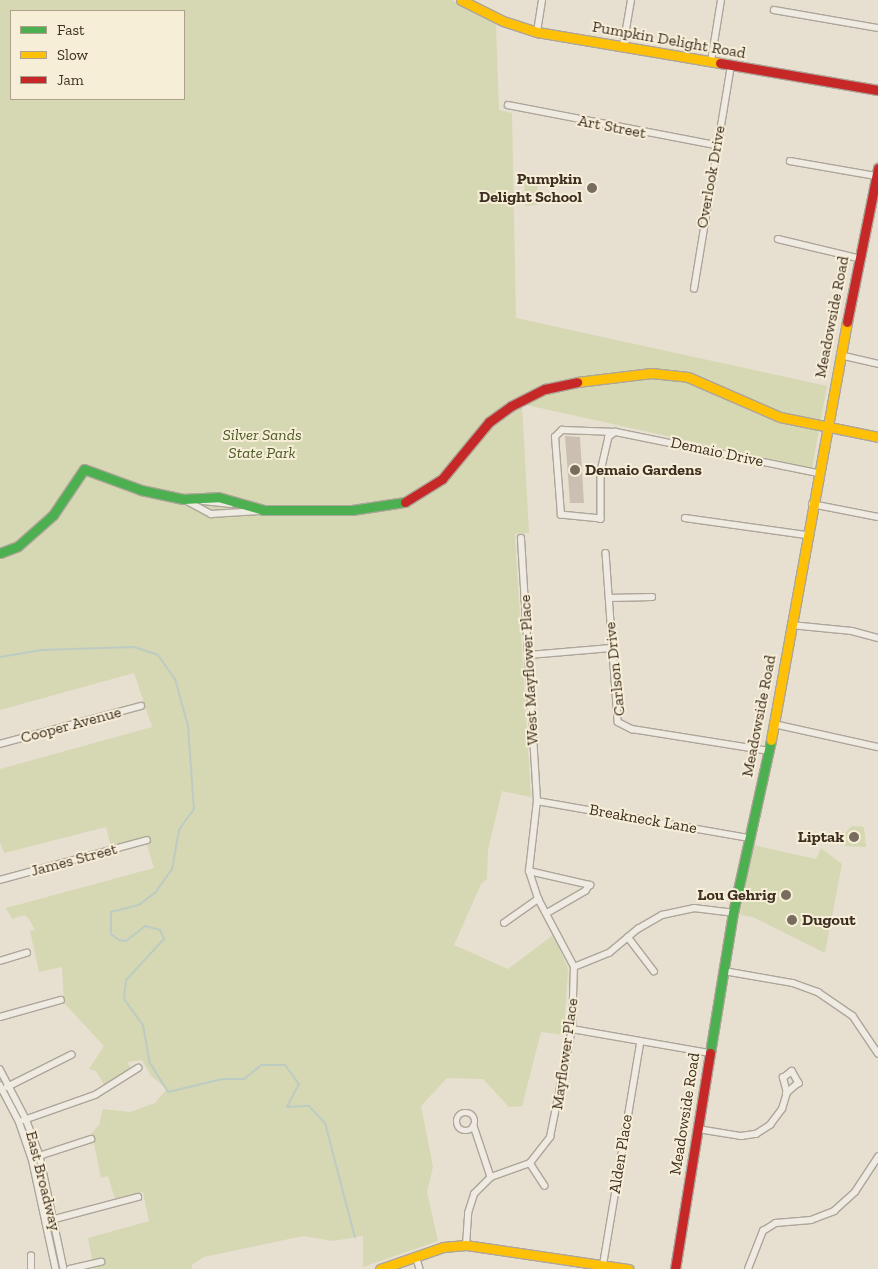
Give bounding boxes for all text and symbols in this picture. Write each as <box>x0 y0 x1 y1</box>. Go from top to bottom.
legend <box>10 10 185 100</box>
street label: Pumpkin Delight Road <box>591 17 747 63</box>
text: Fast <box>57 21 85 39</box>
text: Slow <box>57 46 88 64</box>
text: Jam <box>57 71 84 89</box>
street label: Art Street <box>576 111 648 143</box>
street label: Overlook Drive <box>693 124 729 230</box>
place label: Pumpkin Delight School <box>479 169 582 207</box>
marker: Pumpkin Delight School <box>586 182 598 194</box>
street label: Meadowside Road <box>811 254 853 380</box>
park label: Silver Sands State Park <box>222 425 302 463</box>
street label: Demaio Drive <box>669 433 765 471</box>
place label: Demaio Gardens <box>585 460 702 480</box>
marker: Demaio Gardens <box>569 464 581 476</box>
street label: West Mayflower Place <box>515 594 543 746</box>
street label: Carlson Drive <box>601 621 629 717</box>
street label: Meadowside Road <box>738 653 780 779</box>
street label: Cooper Avenue <box>18 702 124 748</box>
street label: Breakneck Lane <box>588 800 698 838</box>
place label: Liptak <box>798 827 844 847</box>
marker: Liptak <box>848 831 860 843</box>
street label: James Street <box>29 839 119 881</box>
place label: Lou Gehrig <box>697 885 776 905</box>
marker: Lou Gehrig <box>780 889 792 901</box>
place label: Dugout <box>802 910 856 930</box>
marker: Dugout <box>786 914 798 926</box>
street label: Mayflower Place <box>548 997 582 1111</box>
street label: Meadowside Road <box>666 1051 704 1177</box>
street label: Alden Place <box>605 1113 637 1195</box>
street label: East Broadway <box>21 1129 65 1233</box>

